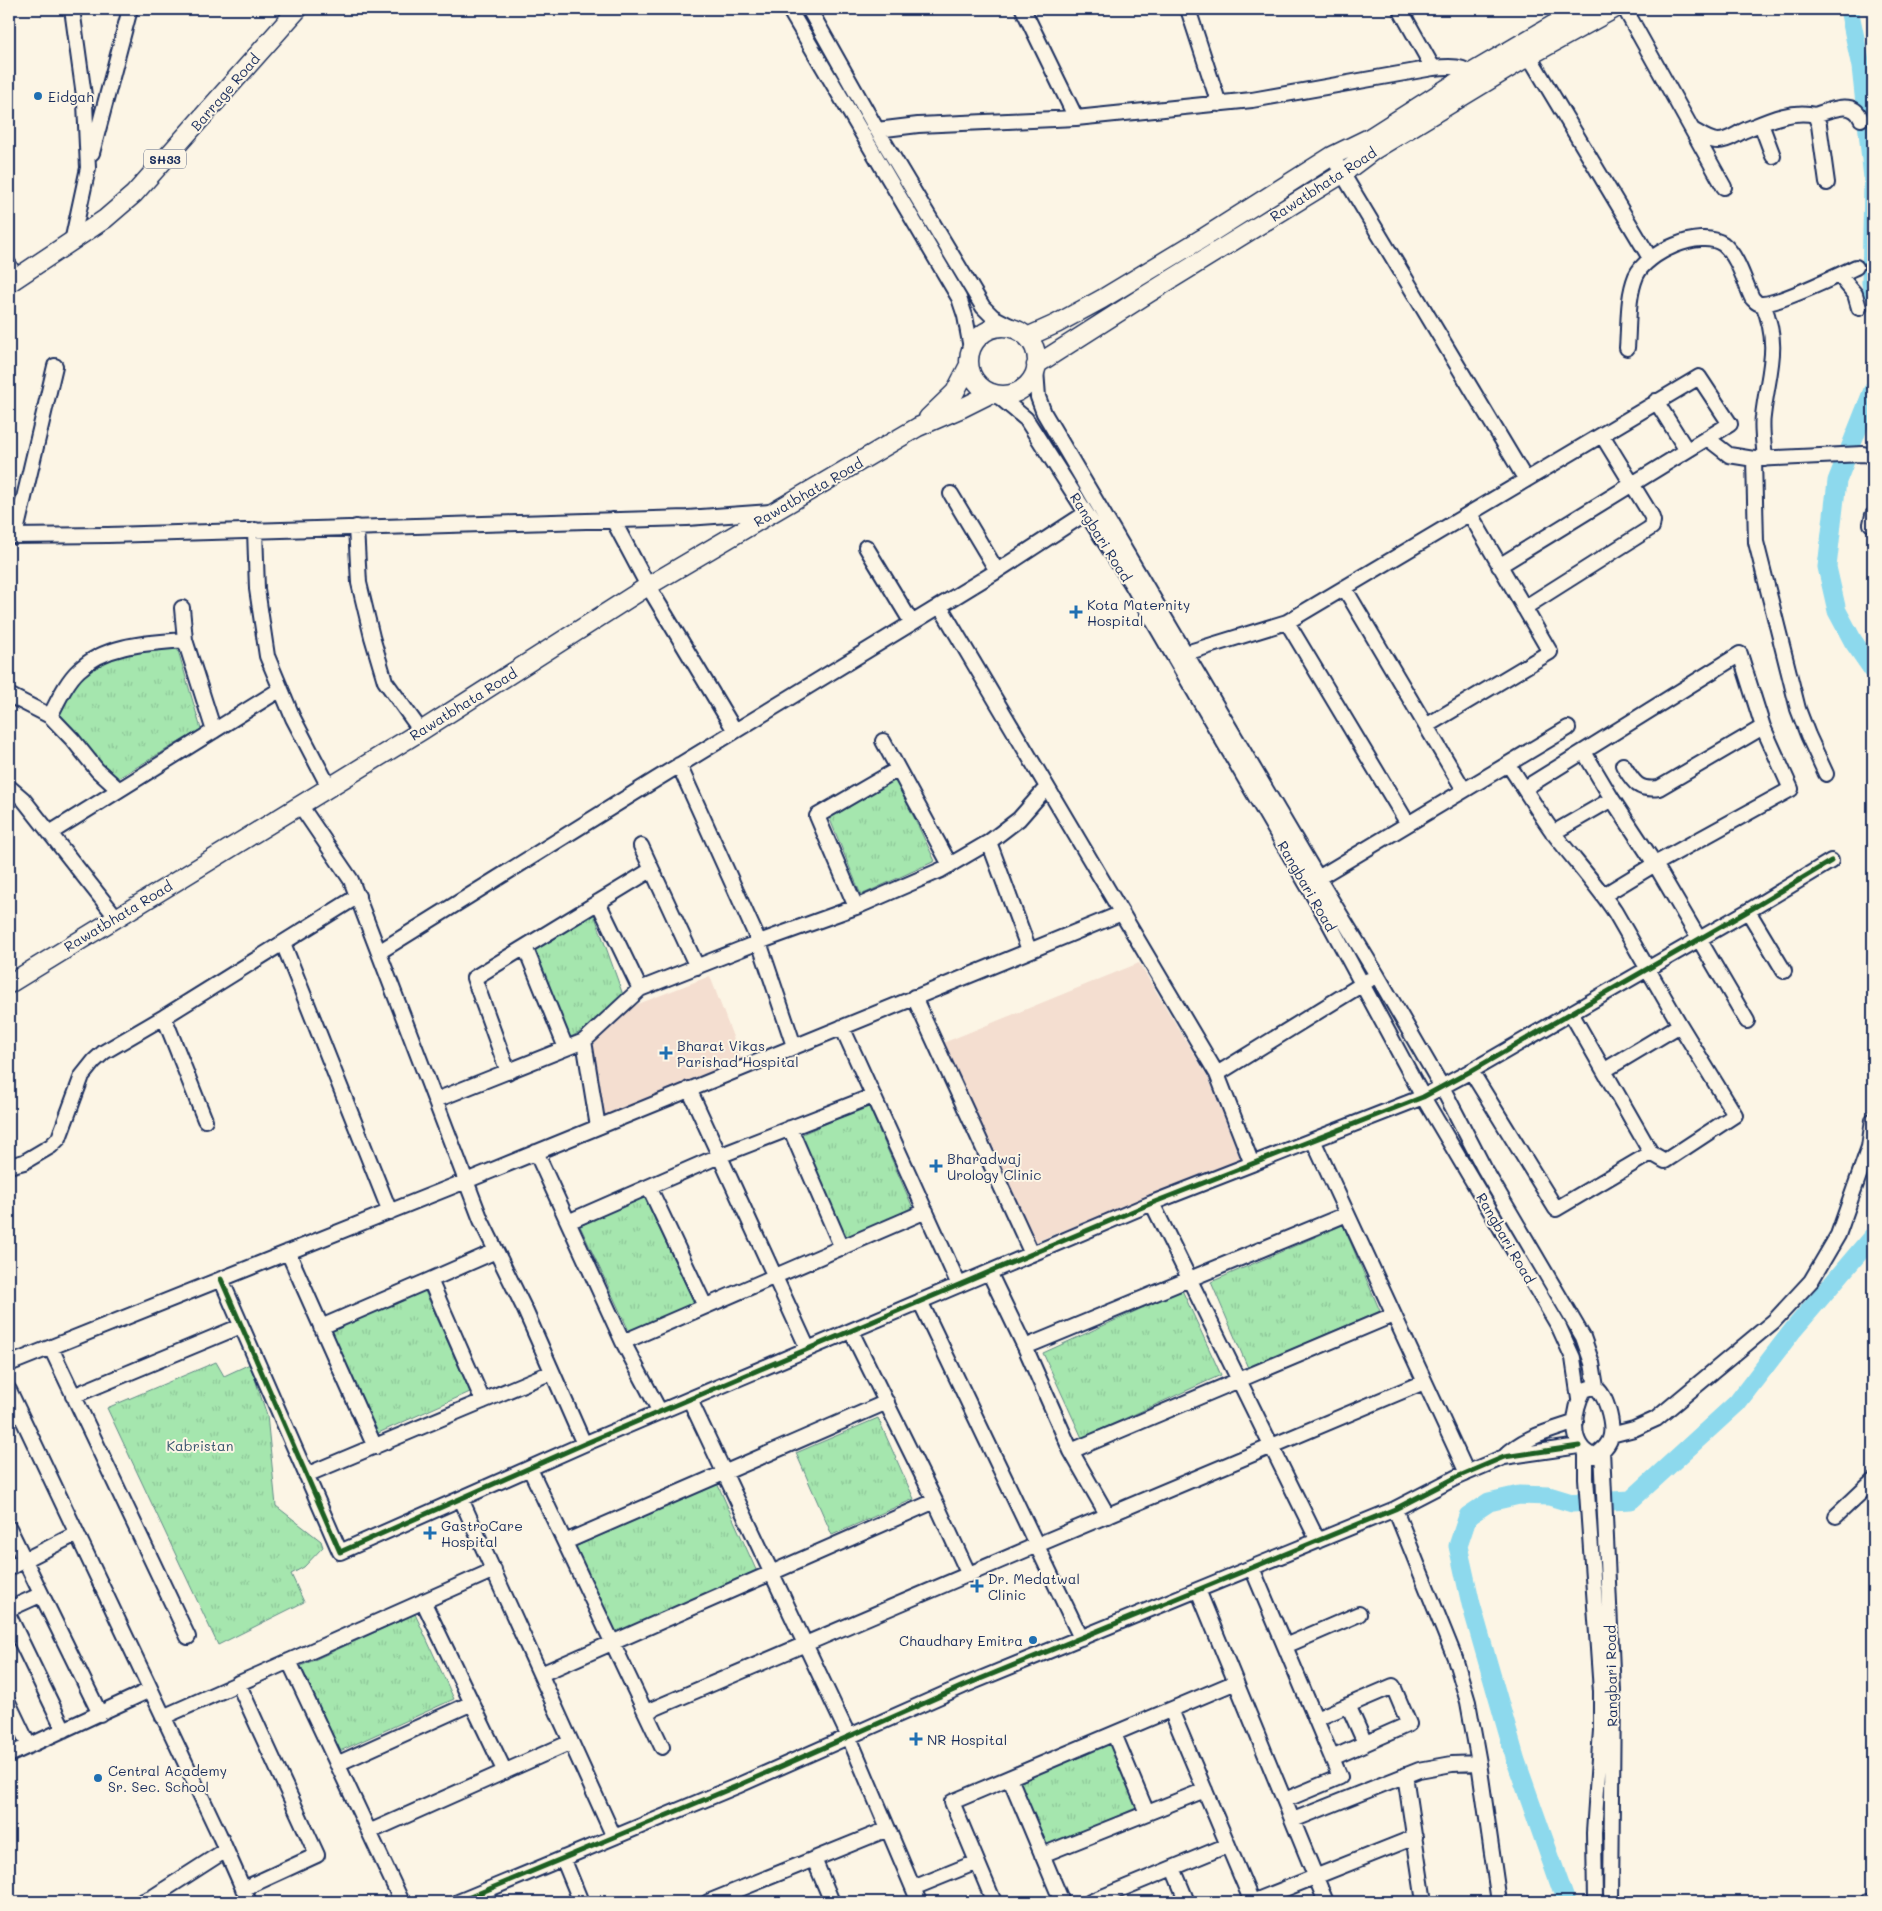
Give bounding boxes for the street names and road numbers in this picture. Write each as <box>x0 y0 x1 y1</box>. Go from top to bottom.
street label: Barrage Road <box>186 49 264 135</box>
street label: Rawatbhata Road <box>1266 142 1380 226</box>
road number: SH33 <box>144 150 186 168</box>
street label: Rawatbhata Road <box>750 453 866 531</box>
street label: Rangbari Road <box>1066 489 1136 585</box>
street label: Rawatbhata Road <box>406 663 520 745</box>
street label: Rangbari Road <box>1273 837 1341 935</box>
street label: Rawatbhata Road <box>60 876 176 956</box>
street label: Rangbari Road <box>1472 1189 1540 1287</box>
street label: Rangbari Road <box>1601 1625 1621 1727</box>

